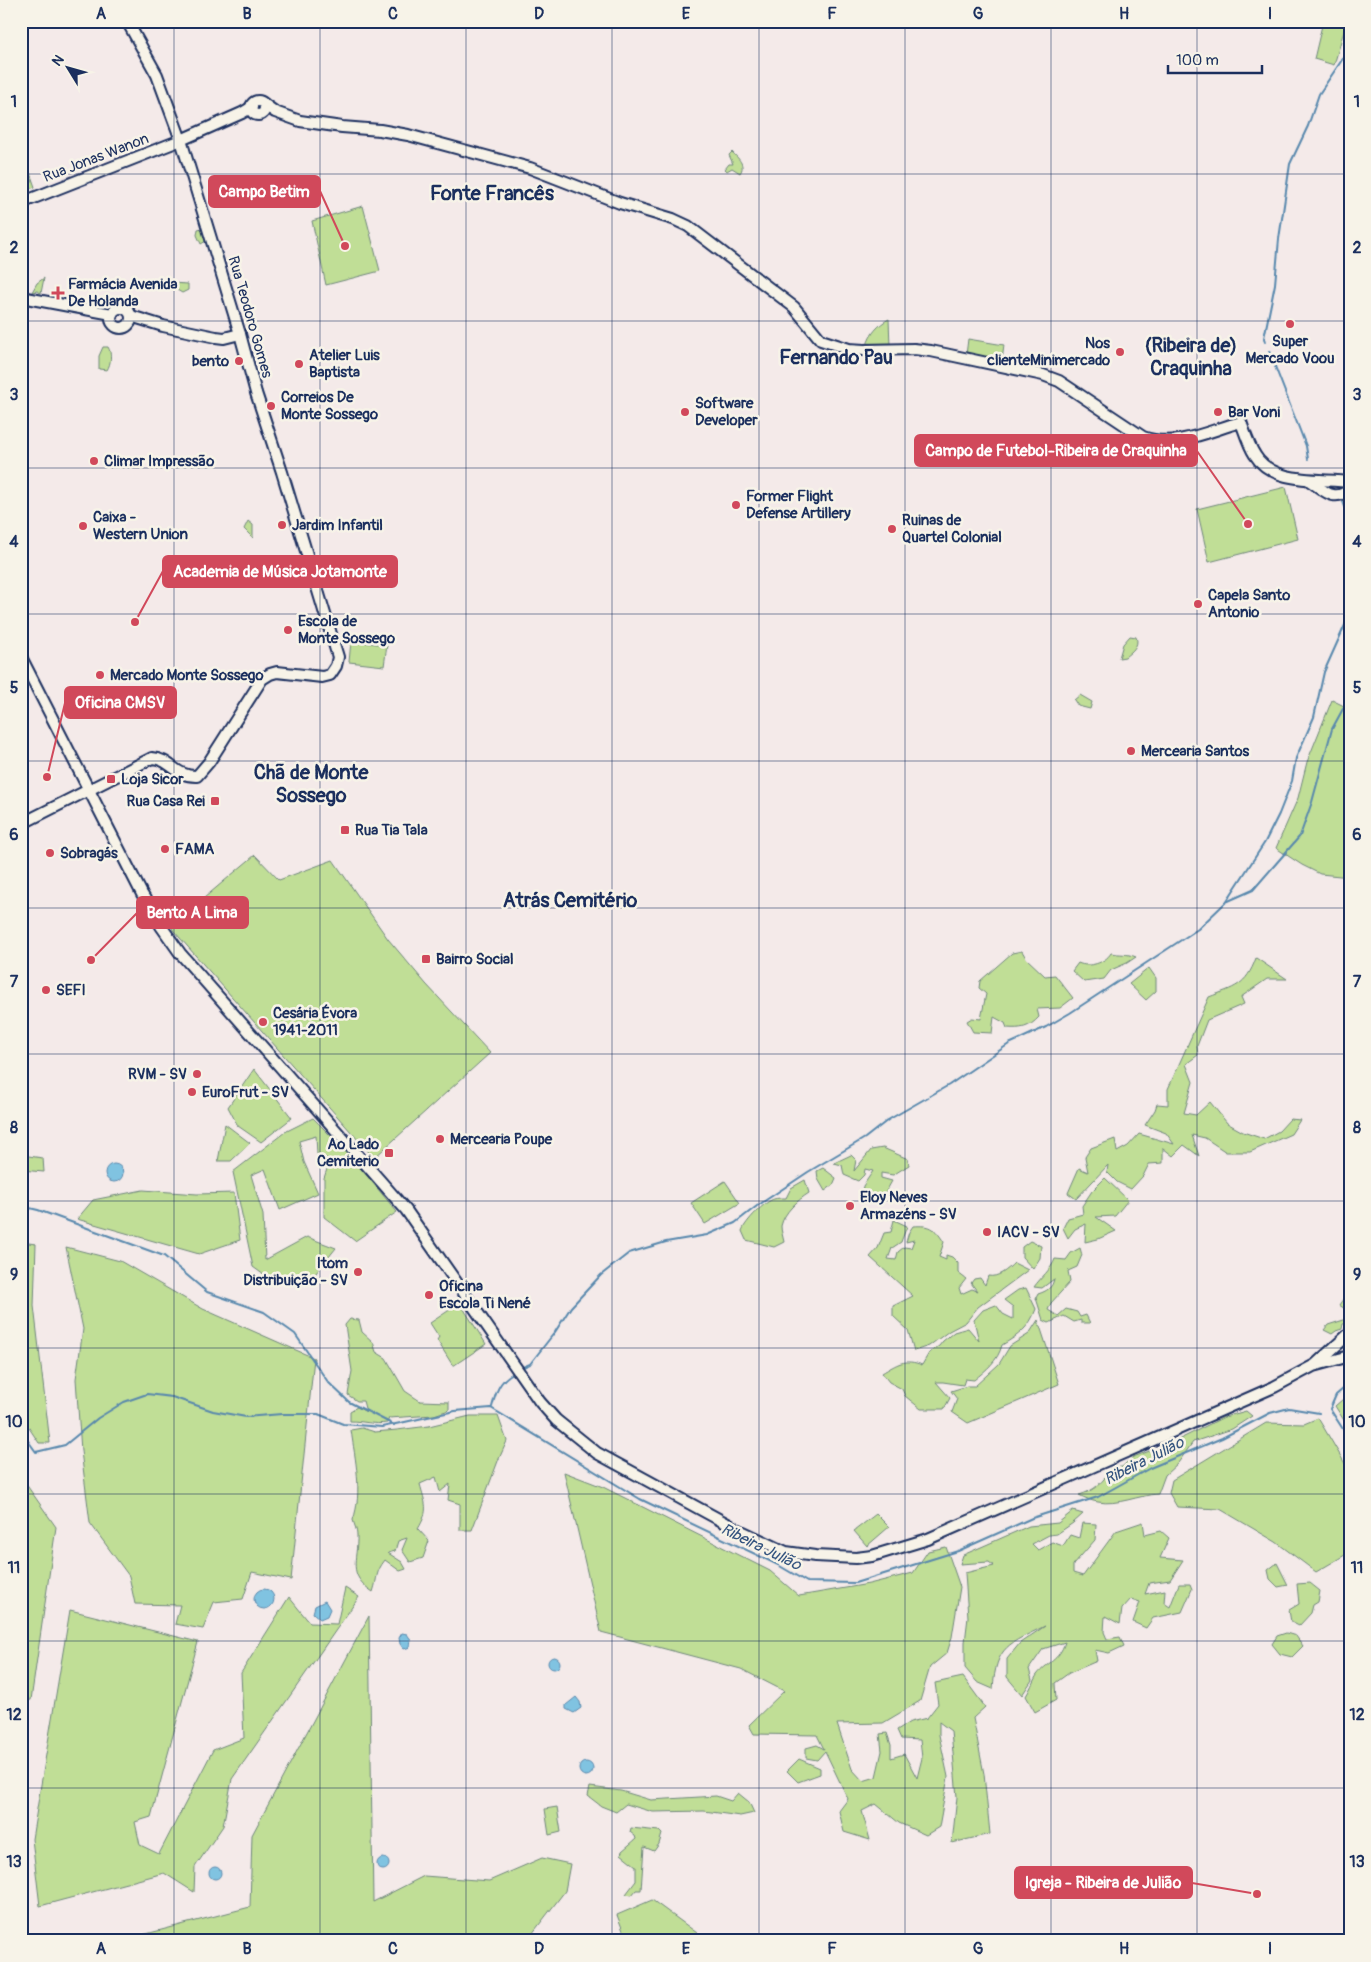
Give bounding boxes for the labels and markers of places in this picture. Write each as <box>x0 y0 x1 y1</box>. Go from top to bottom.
callout: Campo Betim <box>209 176 320 207</box>
place label: Farmácia Avenida De Holanda <box>68 275 177 311</box>
marker: Farmácia Avenida De Holanda <box>52 287 64 299</box>
marker: Super Mercado Voou <box>1284 318 1296 330</box>
place label: Super Mercado Voou <box>1245 332 1335 368</box>
place label: Nos clienteMinimercado <box>986 334 1110 370</box>
place label: Atelier Luis Baptista <box>309 346 380 382</box>
marker: Nos clienteMinimercado <box>1114 346 1126 358</box>
place label: bento <box>192 352 229 371</box>
marker: bento <box>233 355 245 367</box>
marker: Atelier Luis Baptista <box>293 358 305 370</box>
place label: Correios De Monte Sossego <box>281 388 378 424</box>
place label: Software Developer <box>695 394 758 430</box>
marker: Correios De Monte Sossego <box>265 400 277 412</box>
place label: Bar Voni <box>1228 403 1280 422</box>
marker: Software Developer <box>679 406 691 418</box>
marker: Bar Voni <box>1212 406 1224 418</box>
callout: Campo de Futebol-Ribeira de Craquinha <box>915 435 1197 466</box>
place label: Climar Impressão <box>104 452 214 471</box>
marker: Climar Impressão <box>88 455 100 467</box>
place label: Former Flight Defense Artillery <box>746 487 851 523</box>
marker: Former Flight Defense Artillery <box>730 499 742 511</box>
place label: Caixa - Western Union <box>93 508 188 544</box>
place label: Ruinas de Quartel Colonial <box>902 511 1002 547</box>
place label: Jardim Infantil <box>292 516 383 535</box>
marker: Jardim Infantil <box>276 519 288 531</box>
marker: Caixa - Western Union <box>77 520 89 532</box>
marker: Ruinas de Quartel Colonial <box>886 523 898 535</box>
callout: Academia de Música Jotamonte <box>163 556 397 587</box>
place label: Capela Santo Antonio <box>1208 586 1290 622</box>
marker: Capela Santo Antonio <box>1192 598 1204 610</box>
place label: Escola de Monte Sossego <box>298 612 395 648</box>
marker: Escola de Monte Sossego <box>282 624 294 636</box>
place label: Mercado Monte Sossego <box>110 666 263 685</box>
marker: Mercado Monte Sossego <box>94 669 106 681</box>
callout: Oficina CMSV <box>65 687 176 718</box>
place label: Mercearia Santos <box>1141 742 1250 761</box>
marker: Mercearia Santos <box>1125 745 1137 757</box>
place label: Loja Sicor <box>121 770 184 789</box>
marker: Loja Sicor <box>105 773 117 785</box>
place label: Rua Casa Rei <box>127 792 205 811</box>
marker: Rua Casa Rei <box>209 795 221 807</box>
place label: Rua Tia Tala <box>355 821 428 840</box>
marker: Rua Tia Tala <box>339 824 351 836</box>
place label: FAMA <box>175 840 215 859</box>
marker: FAMA <box>159 843 171 855</box>
place label: Sobragás <box>60 844 118 863</box>
marker: Sobragás <box>44 847 56 859</box>
callout: Bento A Lima <box>137 897 248 928</box>
place label: Bairro Social <box>436 950 514 969</box>
marker: Bairro Social <box>420 953 432 965</box>
place label: SEFI <box>56 981 86 1000</box>
marker: SEFI <box>40 984 52 996</box>
place label: Cesária Évora 1941-2011 <box>273 1004 357 1040</box>
marker: Cesária Évora 1941-2011 <box>257 1016 269 1028</box>
place label: RVM - SV <box>128 1065 187 1084</box>
marker: RVM - SV <box>191 1068 203 1080</box>
place label: EuroFrut - SV <box>202 1083 289 1102</box>
marker: EuroFrut - SV <box>186 1086 198 1098</box>
place label: Mercearia Poupe <box>450 1130 553 1149</box>
marker: Mercearia Poupe <box>434 1133 446 1145</box>
place label: Ao Lado Cemiterio <box>317 1135 379 1171</box>
marker: Ao Lado Cemiterio <box>383 1147 395 1159</box>
place label: Eloy Neves Armazéns - SV <box>860 1188 957 1224</box>
marker: Eloy Neves Armazéns - SV <box>844 1200 856 1212</box>
place label: IACV - SV <box>997 1223 1060 1242</box>
marker: IACV - SV <box>981 1226 993 1238</box>
place label: Itom Distribuição - SV <box>243 1254 348 1290</box>
marker: Itom Distribuição - SV <box>352 1266 364 1278</box>
place label: Oficina Escola Ti Nené <box>439 1277 531 1313</box>
marker: Oficina Escola Ti Nené <box>423 1289 435 1301</box>
callout: Igreja - Ribeira de Julião <box>1015 1867 1192 1898</box>

